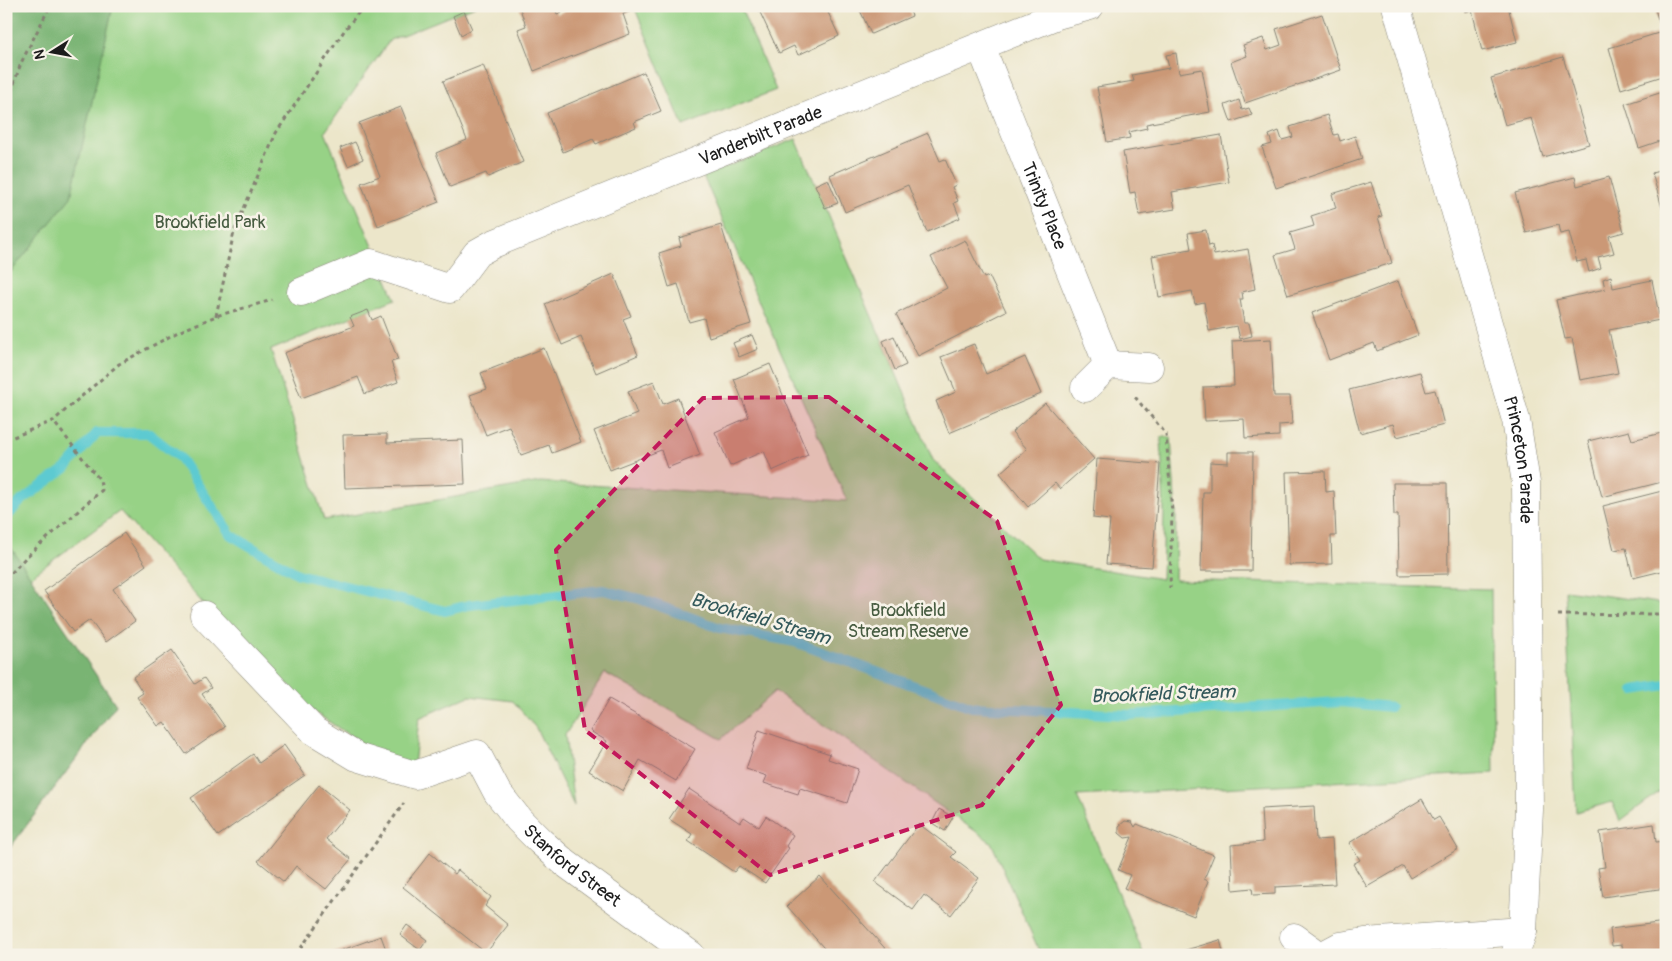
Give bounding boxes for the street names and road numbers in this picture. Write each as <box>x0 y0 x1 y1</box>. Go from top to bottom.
street label: Vanderbilt Parade <box>696 101 826 171</box>
street label: Trinity Place <box>1016 159 1072 253</box>
street label: Princeton Parade <box>1498 394 1537 524</box>
street label: Stanford Street <box>518 820 626 913</box>

